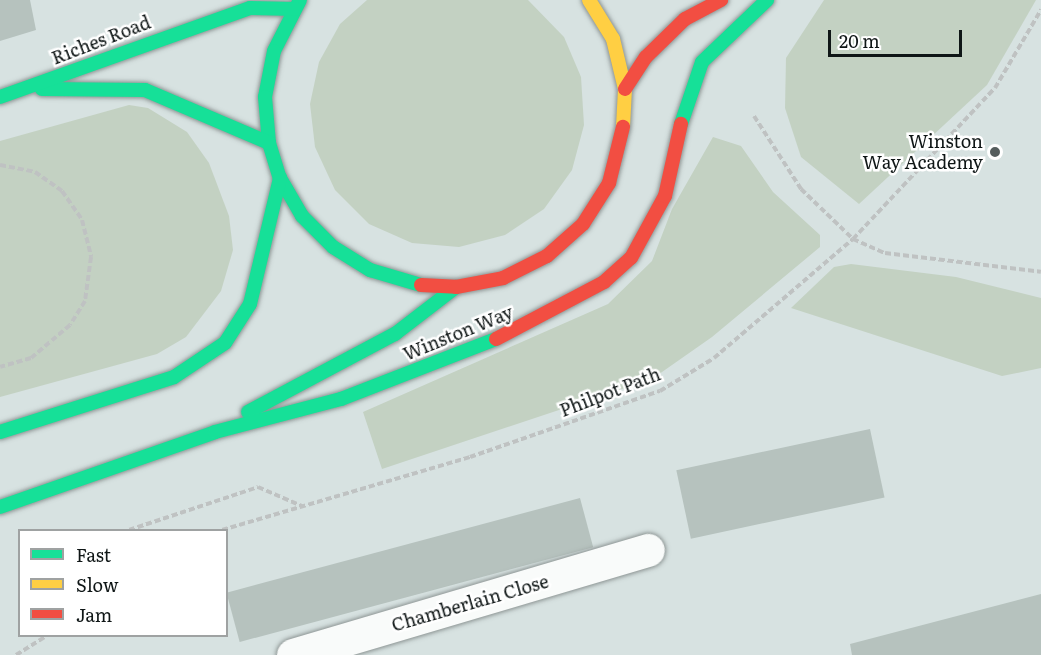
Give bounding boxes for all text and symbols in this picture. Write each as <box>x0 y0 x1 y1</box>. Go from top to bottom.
street label: Riches Road <box>48 11 154 69</box>
scale bar <box>831 18 964 56</box>
text: 20 m <box>839 27 880 54</box>
place label: Winston Way Academy <box>862 131 983 174</box>
marker: Winston Way Academy <box>988 145 1002 159</box>
street label: Winston Way <box>400 301 516 365</box>
street label: Philpot Path <box>557 363 663 421</box>
legend <box>18 529 228 637</box>
text: Fast <box>76 541 111 568</box>
street label: Chamberlain Close <box>389 570 551 636</box>
text: Slow <box>76 571 118 598</box>
text: Jam <box>76 601 112 628</box>

